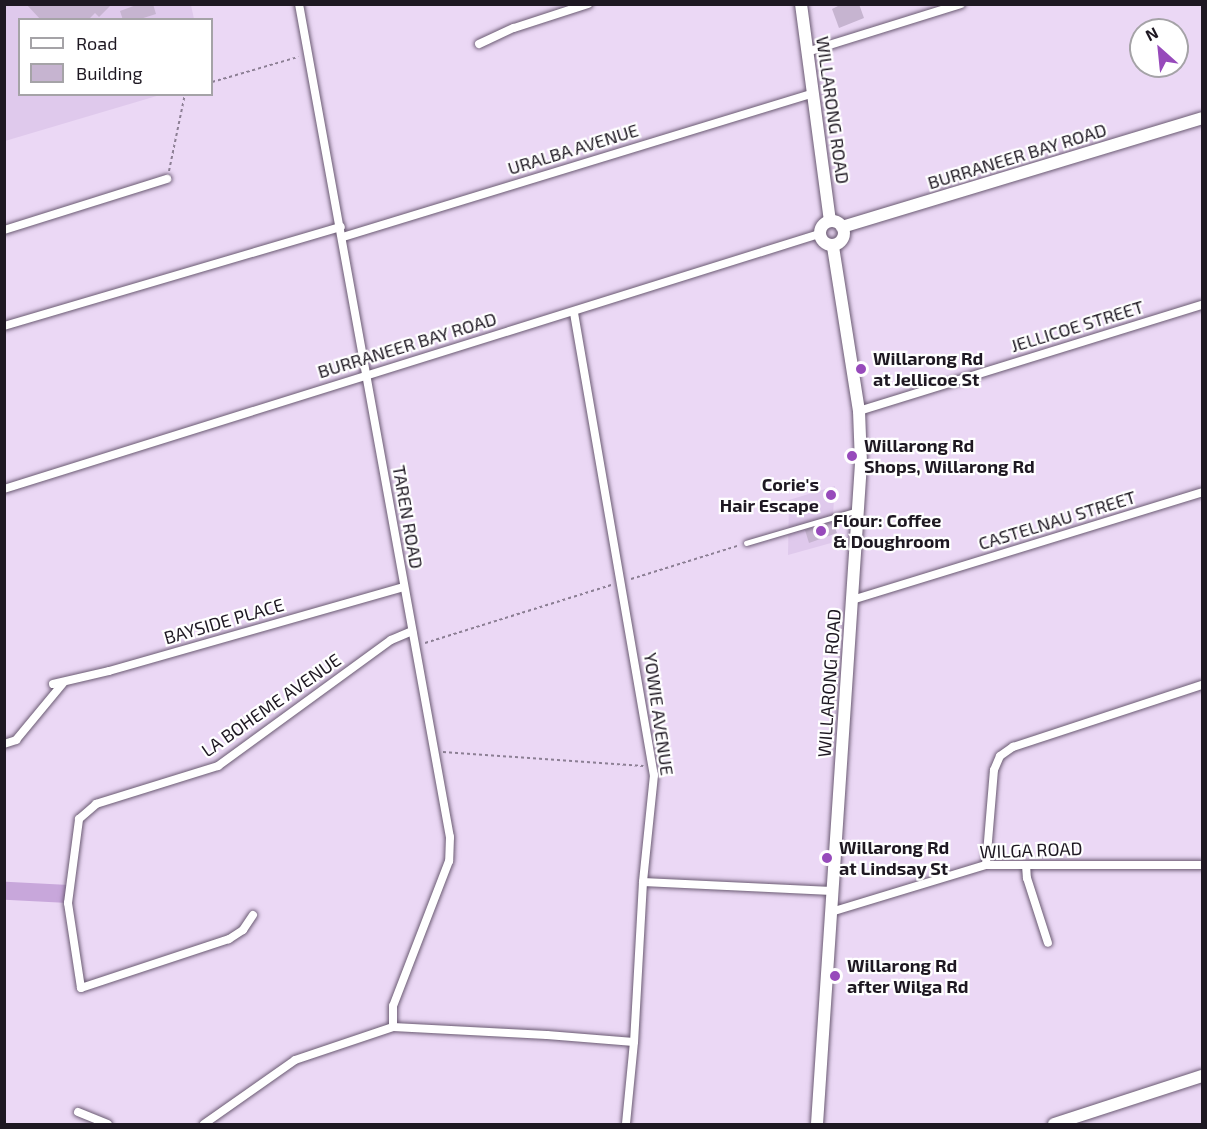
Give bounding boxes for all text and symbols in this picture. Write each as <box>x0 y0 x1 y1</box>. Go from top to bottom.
legend <box>18 18 213 96</box>
north arrow <box>1129 18 1189 78</box>
text: N <box>1142 22 1161 44</box>
text: Road <box>76 32 117 54</box>
street label: WILLARONG ROAD <box>812 35 854 185</box>
text: Building <box>76 62 143 84</box>
street label: BURRANEER BAY ROAD <box>925 118 1109 194</box>
street label: URALBA AVENUE <box>505 119 641 179</box>
street label: JELLICOE STREET <box>1008 296 1146 356</box>
street label: BURRANEER BAY ROAD <box>315 307 499 383</box>
place label: Willarong Rd at Jellicoe St <box>873 348 983 391</box>
marker: Willarong Rd at Jellicoe St <box>854 362 868 376</box>
place label: Willarong Rd Shops, Willarong Rd <box>864 435 1035 478</box>
marker: Willarong Rd Shops, Willarong Rd <box>845 449 859 463</box>
street label: TAREN ROAD <box>388 464 428 570</box>
place label: Corie's Hair Escape <box>719 474 819 516</box>
street label: CASTELNAU STREET <box>976 486 1138 554</box>
marker: Corie's Hair Escape <box>824 488 838 502</box>
place label: Flour: Coffee & Doughroom <box>833 510 950 552</box>
marker: Flour: Coffee & Doughroom <box>814 524 828 538</box>
street label: BAYSIDE PLACE <box>162 594 286 648</box>
street label: WILLARONG ROAD <box>813 608 845 758</box>
street label: LA BOHEME AVENUE <box>197 649 345 761</box>
street label: YOWIE AVENUE <box>640 651 678 777</box>
place label: Willarong Rd at Lindsay St <box>839 837 949 880</box>
street label: WILGA ROAD <box>979 837 1083 863</box>
marker: Willarong Rd at Lindsay St <box>820 851 834 865</box>
place label: Willarong Rd after Wilga Rd <box>847 955 969 998</box>
marker: Willarong Rd after Wilga Rd <box>828 969 842 983</box>

